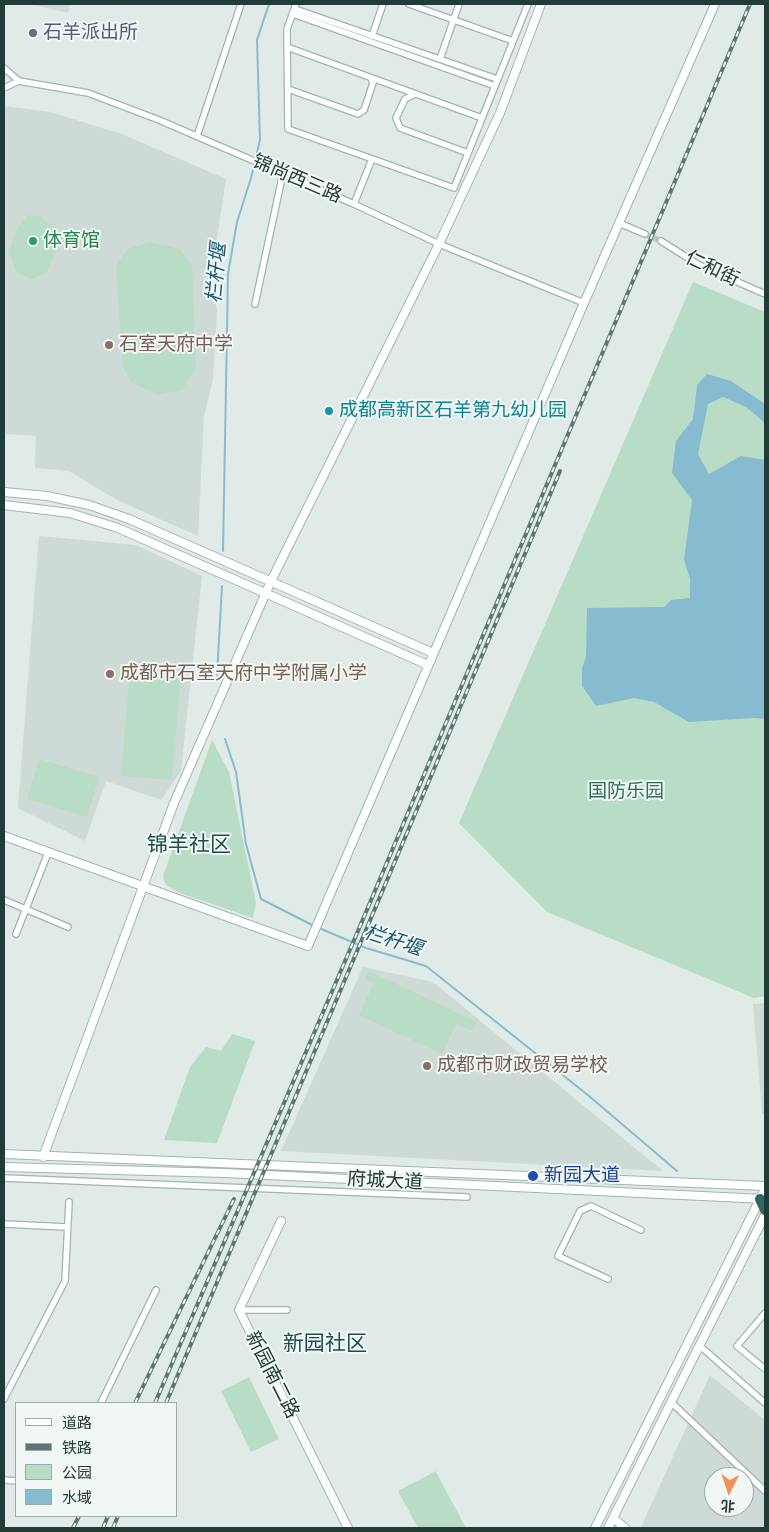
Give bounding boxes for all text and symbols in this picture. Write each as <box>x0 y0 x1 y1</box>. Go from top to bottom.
place label: 石羊派出所 <box>43 22 138 44</box>
marker: 石羊派出所 <box>27 27 39 39</box>
street label: 锦尚西三路 <box>249 150 345 208</box>
place label: 体育馆 <box>43 230 100 252</box>
marker: 体育馆 <box>27 235 39 247</box>
water label: 栏杆堰 <box>202 242 232 304</box>
street label: 仁和街 <box>681 246 743 292</box>
place label: 石室天府中学 <box>119 334 233 356</box>
marker: 石室天府中学 <box>103 339 115 351</box>
place label: 成都高新区石羊第九幼儿园 <box>339 400 567 422</box>
marker: 成都高新区石羊第九幼儿园 <box>323 405 335 417</box>
place label: 成都市石室天府中学附属小学 <box>120 663 367 685</box>
marker: 成都市石室天府中学附属小学 <box>104 668 116 680</box>
park label: 国防乐园 <box>588 781 664 803</box>
district label: 锦羊社区 <box>147 832 231 858</box>
water label: 栏杆堰 <box>361 920 425 962</box>
place label: 成都市财政贸易学校 <box>437 1055 608 1077</box>
marker: 成都市财政贸易学校 <box>421 1060 433 1072</box>
place label: 新园大道 <box>544 1165 620 1187</box>
street label: 府城大道 <box>346 1168 424 1194</box>
marker: 新园大道 <box>526 1169 540 1183</box>
street label: 新园南二路 <box>240 1328 304 1422</box>
district label: 新园社区 <box>283 1331 367 1357</box>
legend <box>15 1402 178 1517</box>
text: 道路 <box>62 1413 92 1432</box>
text: 铁路 <box>62 1438 92 1457</box>
text: 公园 <box>62 1463 92 1482</box>
north arrow <box>704 1467 754 1517</box>
text: 水域 <box>62 1488 92 1507</box>
text: 北 <box>720 1496 736 1515</box>

